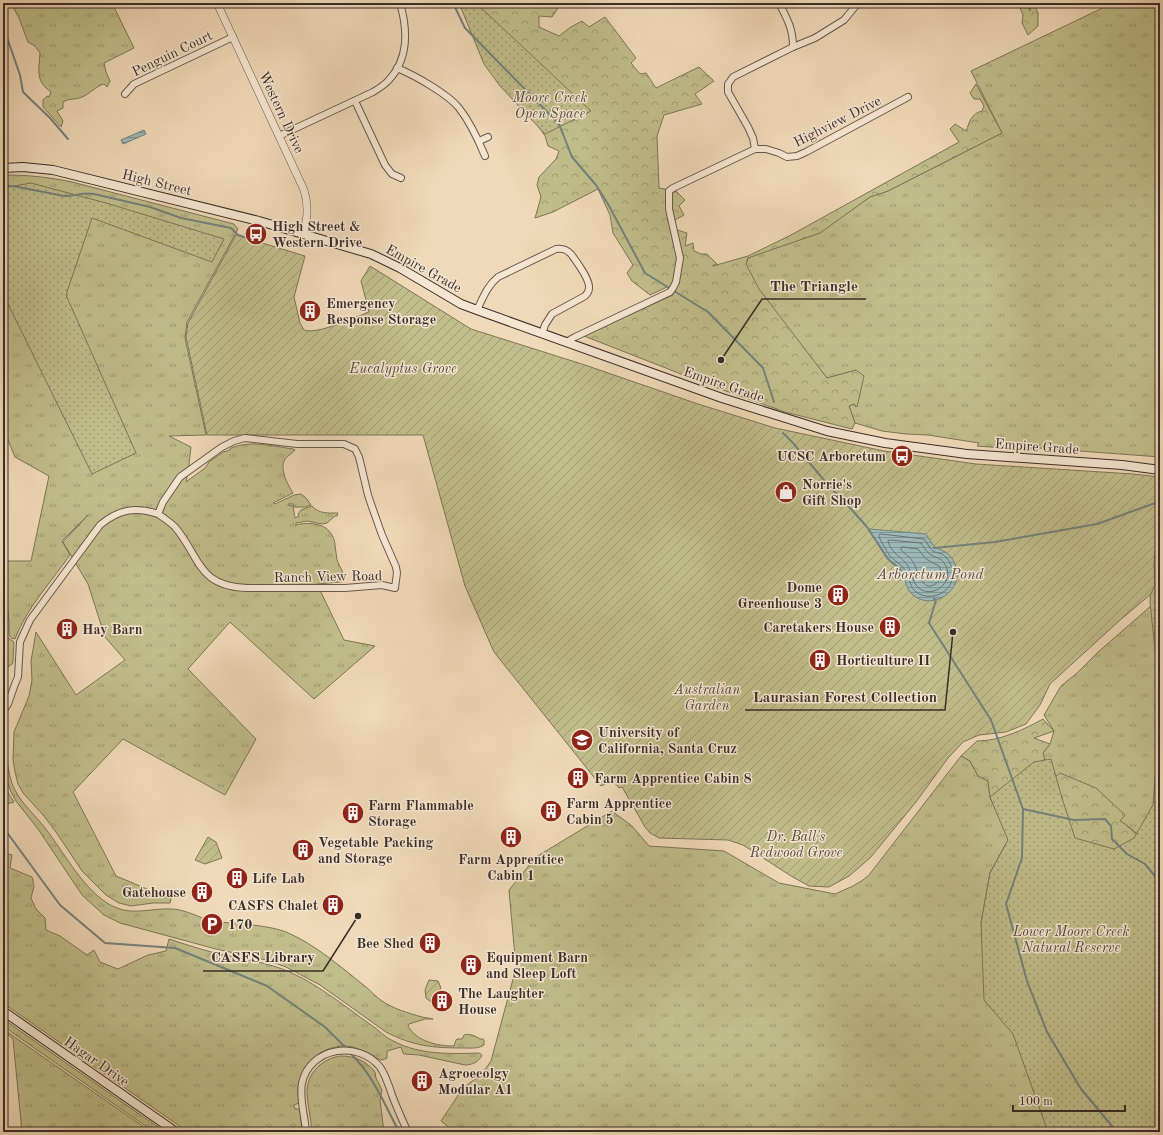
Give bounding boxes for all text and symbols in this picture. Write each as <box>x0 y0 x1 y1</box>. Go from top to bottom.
street label: Penguin Court <box>130 28 215 79</box>
street label: Western Drive <box>256 69 306 155</box>
park label: Moore Creek Open Space <box>512 91 588 122</box>
street label: Highview Drive <box>791 94 883 150</box>
street label: High Street <box>121 168 193 198</box>
place label: High Street & Western Drive <box>272 220 362 250</box>
bus stop icon: High Street & Western Drive <box>243 221 269 247</box>
street label: Empire Grade <box>383 242 464 295</box>
callout: The Triangle <box>762 272 866 299</box>
text: The Triangle <box>770 280 858 295</box>
place label: Emergency Response Storage <box>326 297 436 327</box>
building icon: Emergency Response Storage <box>297 298 323 324</box>
park label: Eucalyptus Grove <box>348 362 457 377</box>
street label: Empire Grade <box>681 365 766 405</box>
street label: Empire Grade <box>994 437 1080 457</box>
bus stop icon: UCSC Arboretum <box>889 443 915 469</box>
place label: UCSC Arboretum <box>777 450 886 464</box>
place label: Norrie's Gift Shop <box>802 478 861 508</box>
shop icon: Norrie's Gift Shop <box>773 479 799 505</box>
water label: Arboretum Pond <box>875 568 985 583</box>
street label: Ranch View Road <box>274 569 382 585</box>
place label: Dome Greenhouse 3 <box>738 581 822 611</box>
building icon: Dome Greenhouse 3 <box>825 582 851 608</box>
building icon: Caretakers House <box>877 614 903 640</box>
building icon: Hay Barn <box>54 616 80 642</box>
place label: Caretakers House <box>763 621 874 635</box>
place label: Hay Barn <box>82 623 143 637</box>
building icon: Horticulture II <box>807 647 833 673</box>
place label: Horticulture II <box>836 654 930 668</box>
park label: Australian Garden <box>673 683 740 713</box>
callout: Laurasian Forest Collection <box>745 683 945 710</box>
text: Laurasian Forest Collection <box>753 691 937 706</box>
place label: University of California, Santa Cruz <box>598 726 737 756</box>
school or university icon: University of California, Santa Cruz <box>569 727 595 753</box>
building icon: Farm Apprentice Cabin 8 <box>565 765 591 791</box>
place label: Farm Apprentice Cabin 8 <box>594 772 752 786</box>
place label: Farm Apprentice Cabin 5 <box>566 797 672 827</box>
building icon: Farm Apprentice Cabin 5 <box>538 798 564 824</box>
place label: Farm Flammable Storage <box>368 799 474 829</box>
building icon: Farm Flammable Storage <box>340 800 366 826</box>
building icon: Farm Apprentice Cabin 1 <box>498 824 524 850</box>
park label: Dr. Ball's Redwood Grove <box>749 830 843 860</box>
place label: Vegetable Packing and Storage <box>318 836 434 866</box>
building icon: Vegetable Packing and Storage <box>290 837 316 863</box>
place label: Farm Apprentice Cabin 1 <box>458 853 564 883</box>
building icon: Life Lab <box>224 865 250 891</box>
place label: Life Lab <box>252 872 305 886</box>
building icon: Gatehouse <box>189 879 215 905</box>
place label: Gatehouse <box>122 886 186 900</box>
building icon: CASFS Chalet <box>320 892 346 918</box>
place label: CASFS Chalet <box>228 899 318 913</box>
parking icon: 170 <box>199 911 225 937</box>
place label: 170 <box>228 918 252 932</box>
park label: Lower Moore Creek Natural Reserve <box>1012 925 1129 955</box>
building icon: Bee Shed <box>417 930 443 956</box>
place label: Bee Shed <box>356 937 414 951</box>
callout: CASFS Library <box>203 944 323 971</box>
text: CASFS Library <box>211 951 315 966</box>
place label: Equipment Barn and Sleep Loft <box>486 951 588 981</box>
building icon: Equipment Barn and Sleep Loft <box>458 952 484 978</box>
place label: The Laughter House <box>458 987 544 1017</box>
building icon: The Laughter House <box>429 988 455 1014</box>
street label: Hagar Drive <box>61 1034 131 1089</box>
place label: Agroecolgy Modular A1 <box>438 1067 513 1097</box>
building icon: Agroecolgy Modular A1 <box>409 1068 435 1094</box>
scale bar <box>1013 1087 1125 1113</box>
text: 100 m <box>1019 1096 1053 1108</box>

